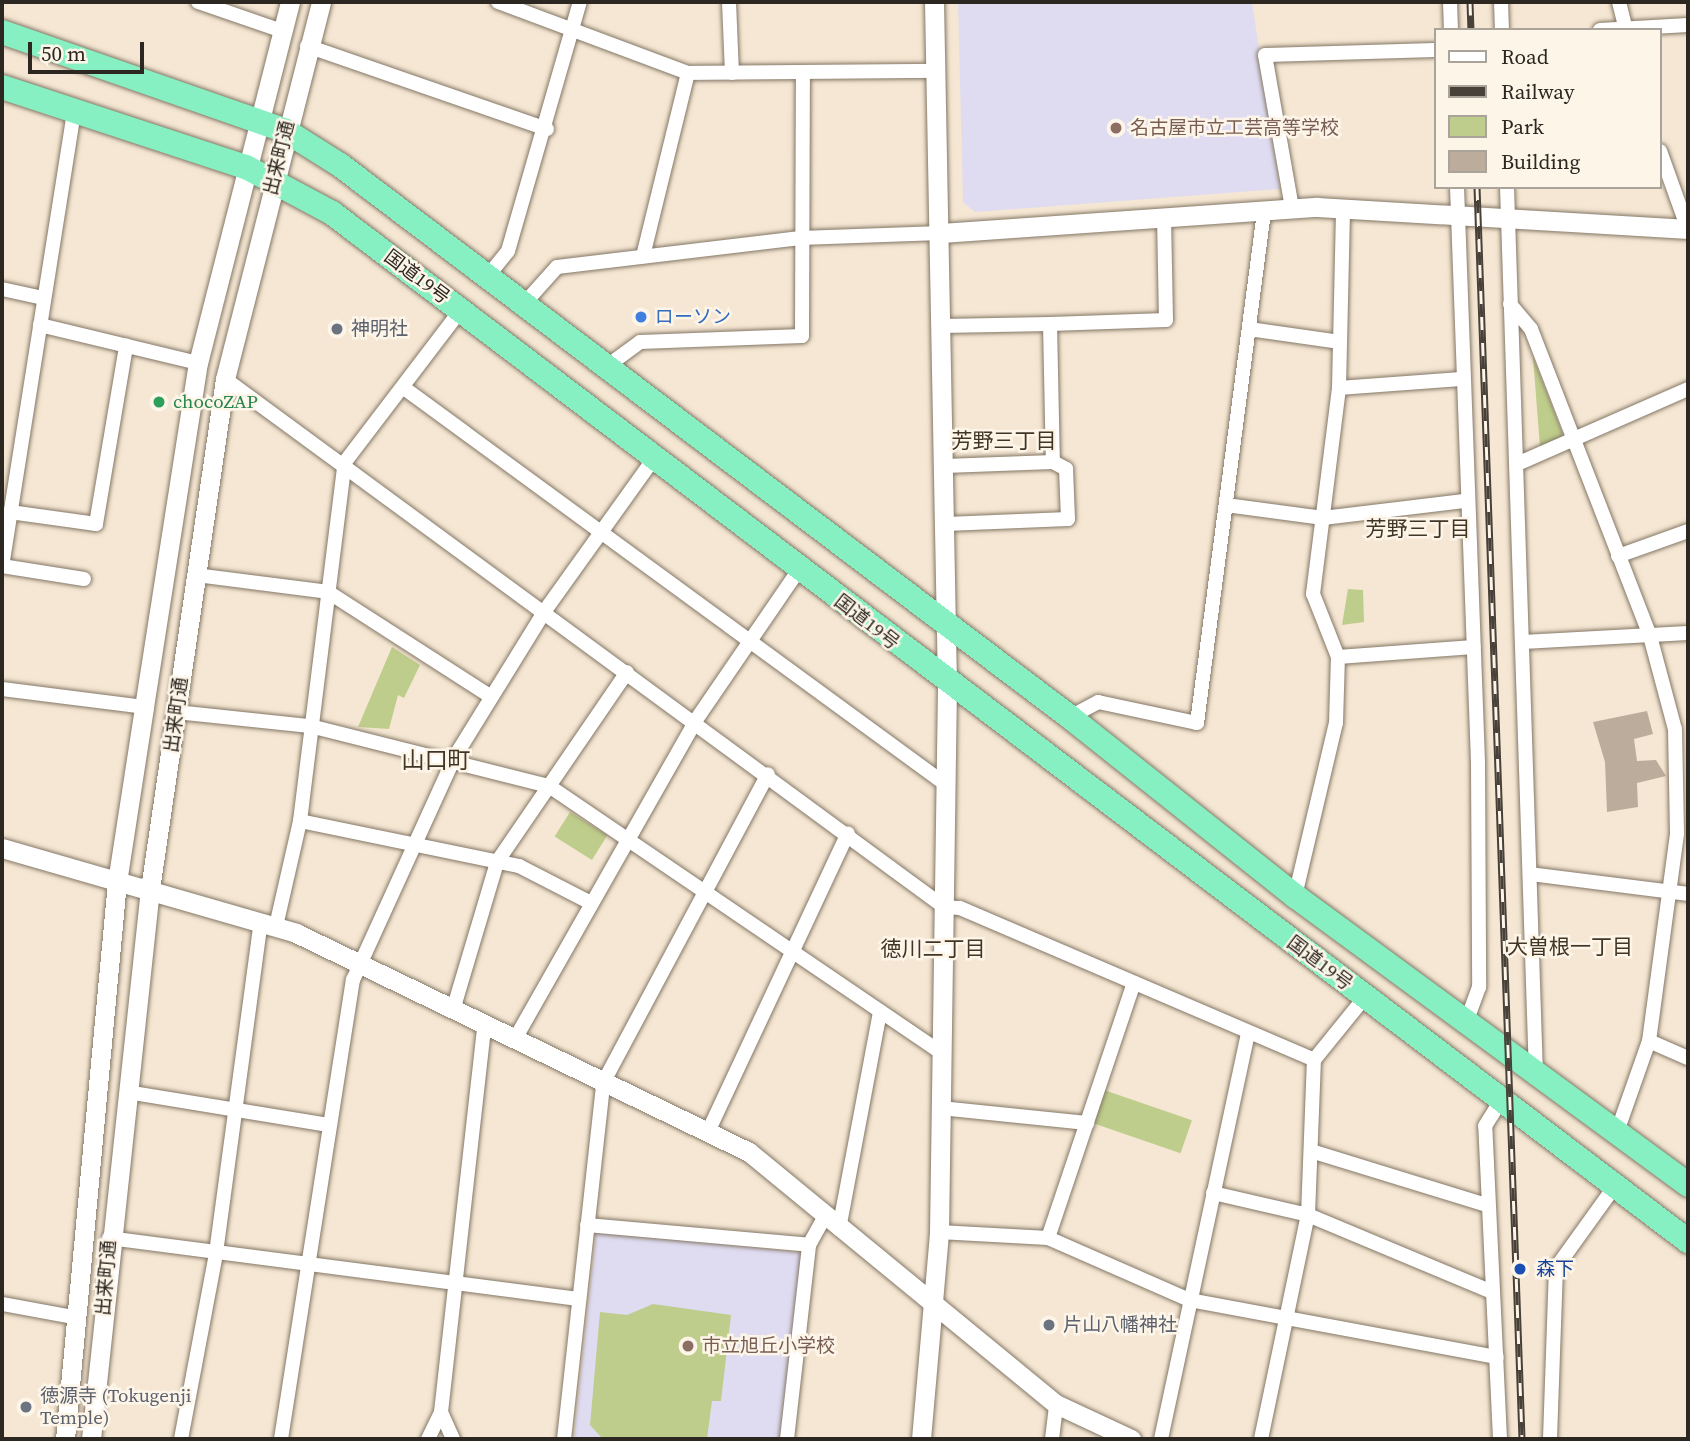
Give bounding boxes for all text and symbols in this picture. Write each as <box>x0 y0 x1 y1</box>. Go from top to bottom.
scale bar <box>32 28 147 72</box>
legend <box>1434 28 1662 189</box>
text: 50 m <box>41 39 86 68</box>
text: Road <box>1501 42 1549 71</box>
text: Railway <box>1501 77 1575 106</box>
text: Park <box>1501 112 1544 141</box>
place label: 名古屋市立工芸高等学校 <box>1130 117 1339 139</box>
street label: 出来町通 <box>259 118 299 198</box>
marker: 名古屋市立工芸高等学校 <box>1108 120 1124 136</box>
text: Building <box>1501 147 1580 176</box>
street label: 国道19号 <box>380 245 454 309</box>
place label: ローソン <box>655 306 731 328</box>
marker: ローソン <box>633 309 649 325</box>
place label: 神明社 <box>351 318 408 340</box>
marker: 神明社 <box>329 321 345 337</box>
place label: chocoZAP <box>173 391 258 413</box>
marker: chocoZAP <box>151 394 167 410</box>
district label: 芳野三丁目 <box>952 428 1056 454</box>
district label: 芳野三丁目 <box>1366 516 1470 542</box>
street label: 国道19号 <box>830 590 904 654</box>
street label: 出来町通 <box>159 676 193 754</box>
district label: 山口町 <box>402 746 470 774</box>
street label: 国道19号 <box>1283 931 1357 995</box>
district label: 大曽根一丁目 <box>1507 934 1633 960</box>
district label: 徳川二丁目 <box>881 936 985 962</box>
street label: 出来町通 <box>91 1239 121 1317</box>
place label: 森下 <box>1536 1258 1574 1280</box>
marker: 森下 <box>1510 1259 1530 1279</box>
place label: 片山八幡神社 <box>1063 1314 1177 1336</box>
marker: 片山八幡神社 <box>1041 1317 1057 1333</box>
place label: 市立旭丘小学校 <box>702 1335 835 1357</box>
marker: 市立旭丘小学校 <box>680 1338 696 1354</box>
place label: 徳源寺 (Tokugenji Temple) <box>40 1385 191 1429</box>
marker: 徳源寺 (Tokugenji Temple) <box>18 1399 34 1415</box>

